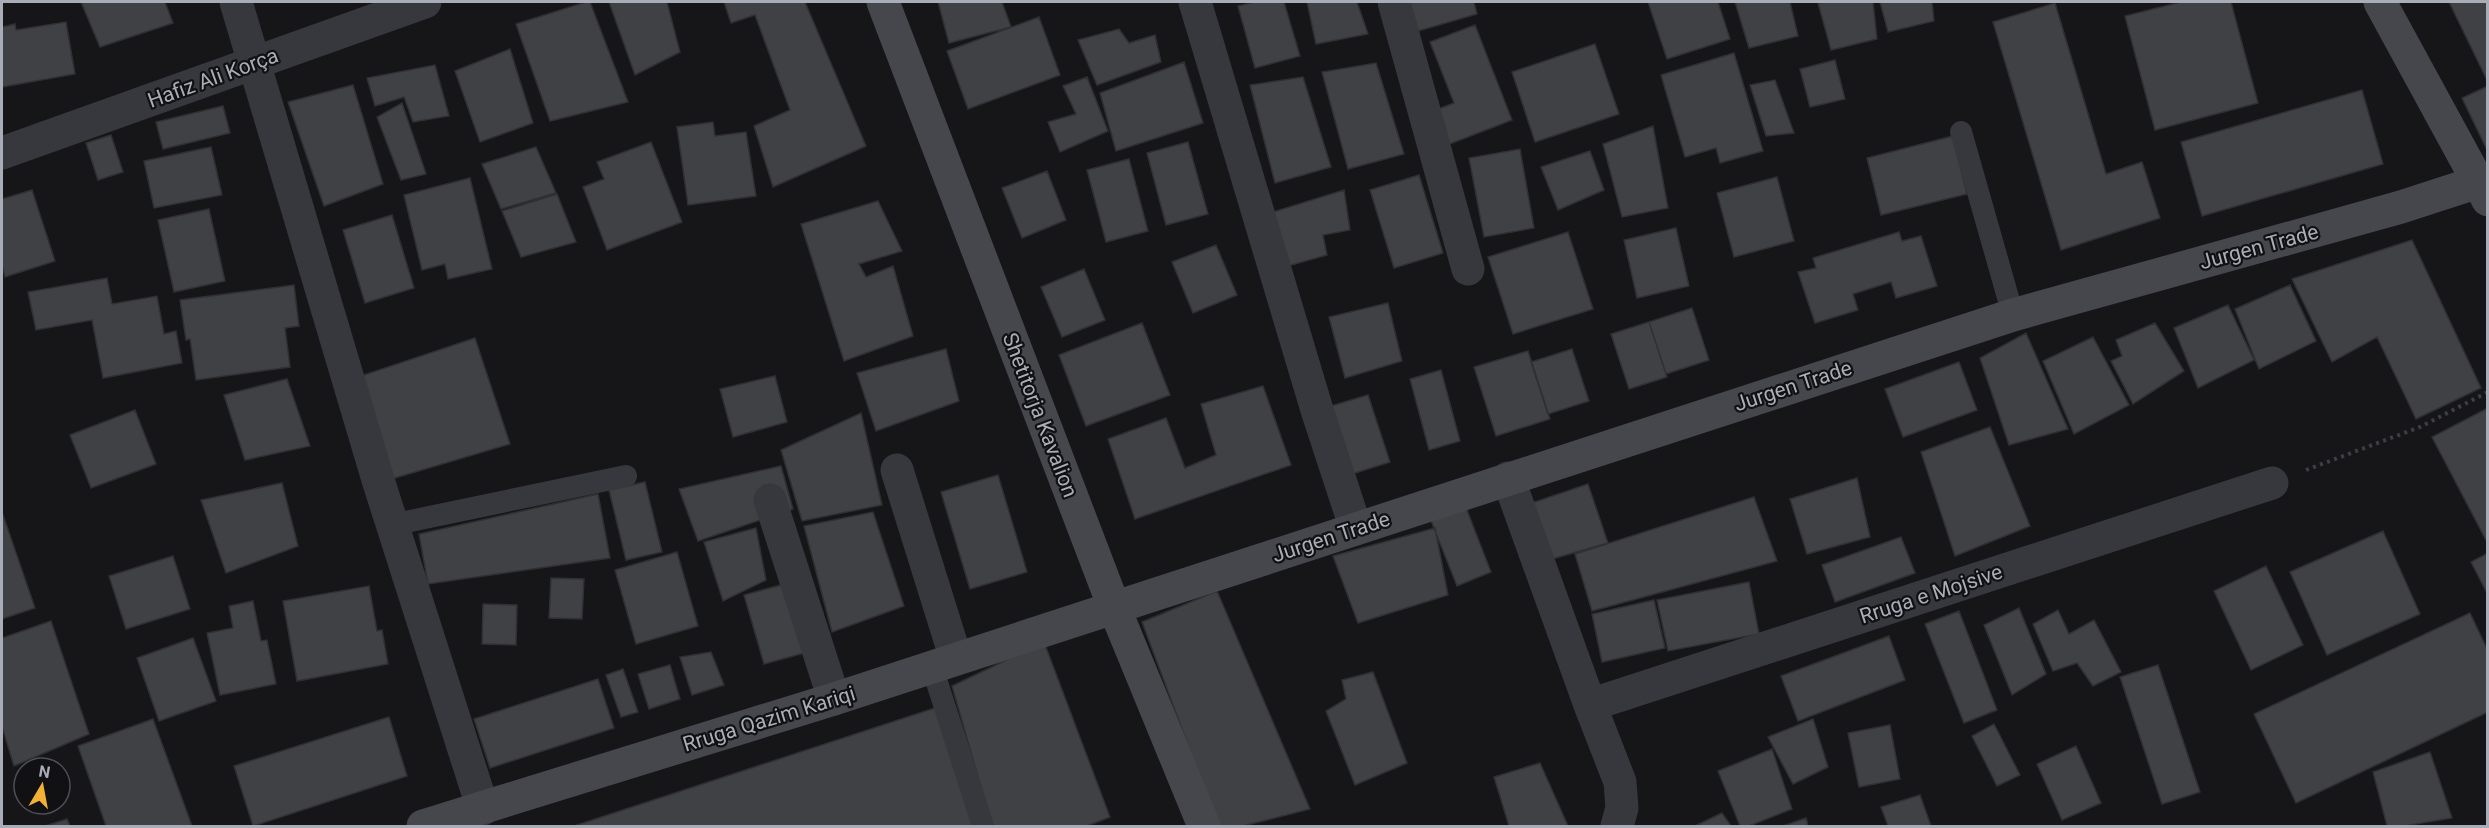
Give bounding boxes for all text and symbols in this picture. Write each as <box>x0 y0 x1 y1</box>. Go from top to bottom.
street label: Hafiz Ali Korça <box>145 43 281 113</box>
street label: Jurgen Trade <box>2197 220 2321 274</box>
street label: Shetitorja Kavalion <box>998 329 1082 501</box>
street label: Jurgen Trade <box>1731 356 1855 416</box>
street label: Jurgen Trade <box>1269 507 1393 567</box>
street label: Rruga e Mojsive <box>1857 560 2005 628</box>
street label: Rruga Qazim Kariqi <box>680 681 858 757</box>
north arrow <box>12 756 72 816</box>
text: N <box>37 761 52 782</box>

